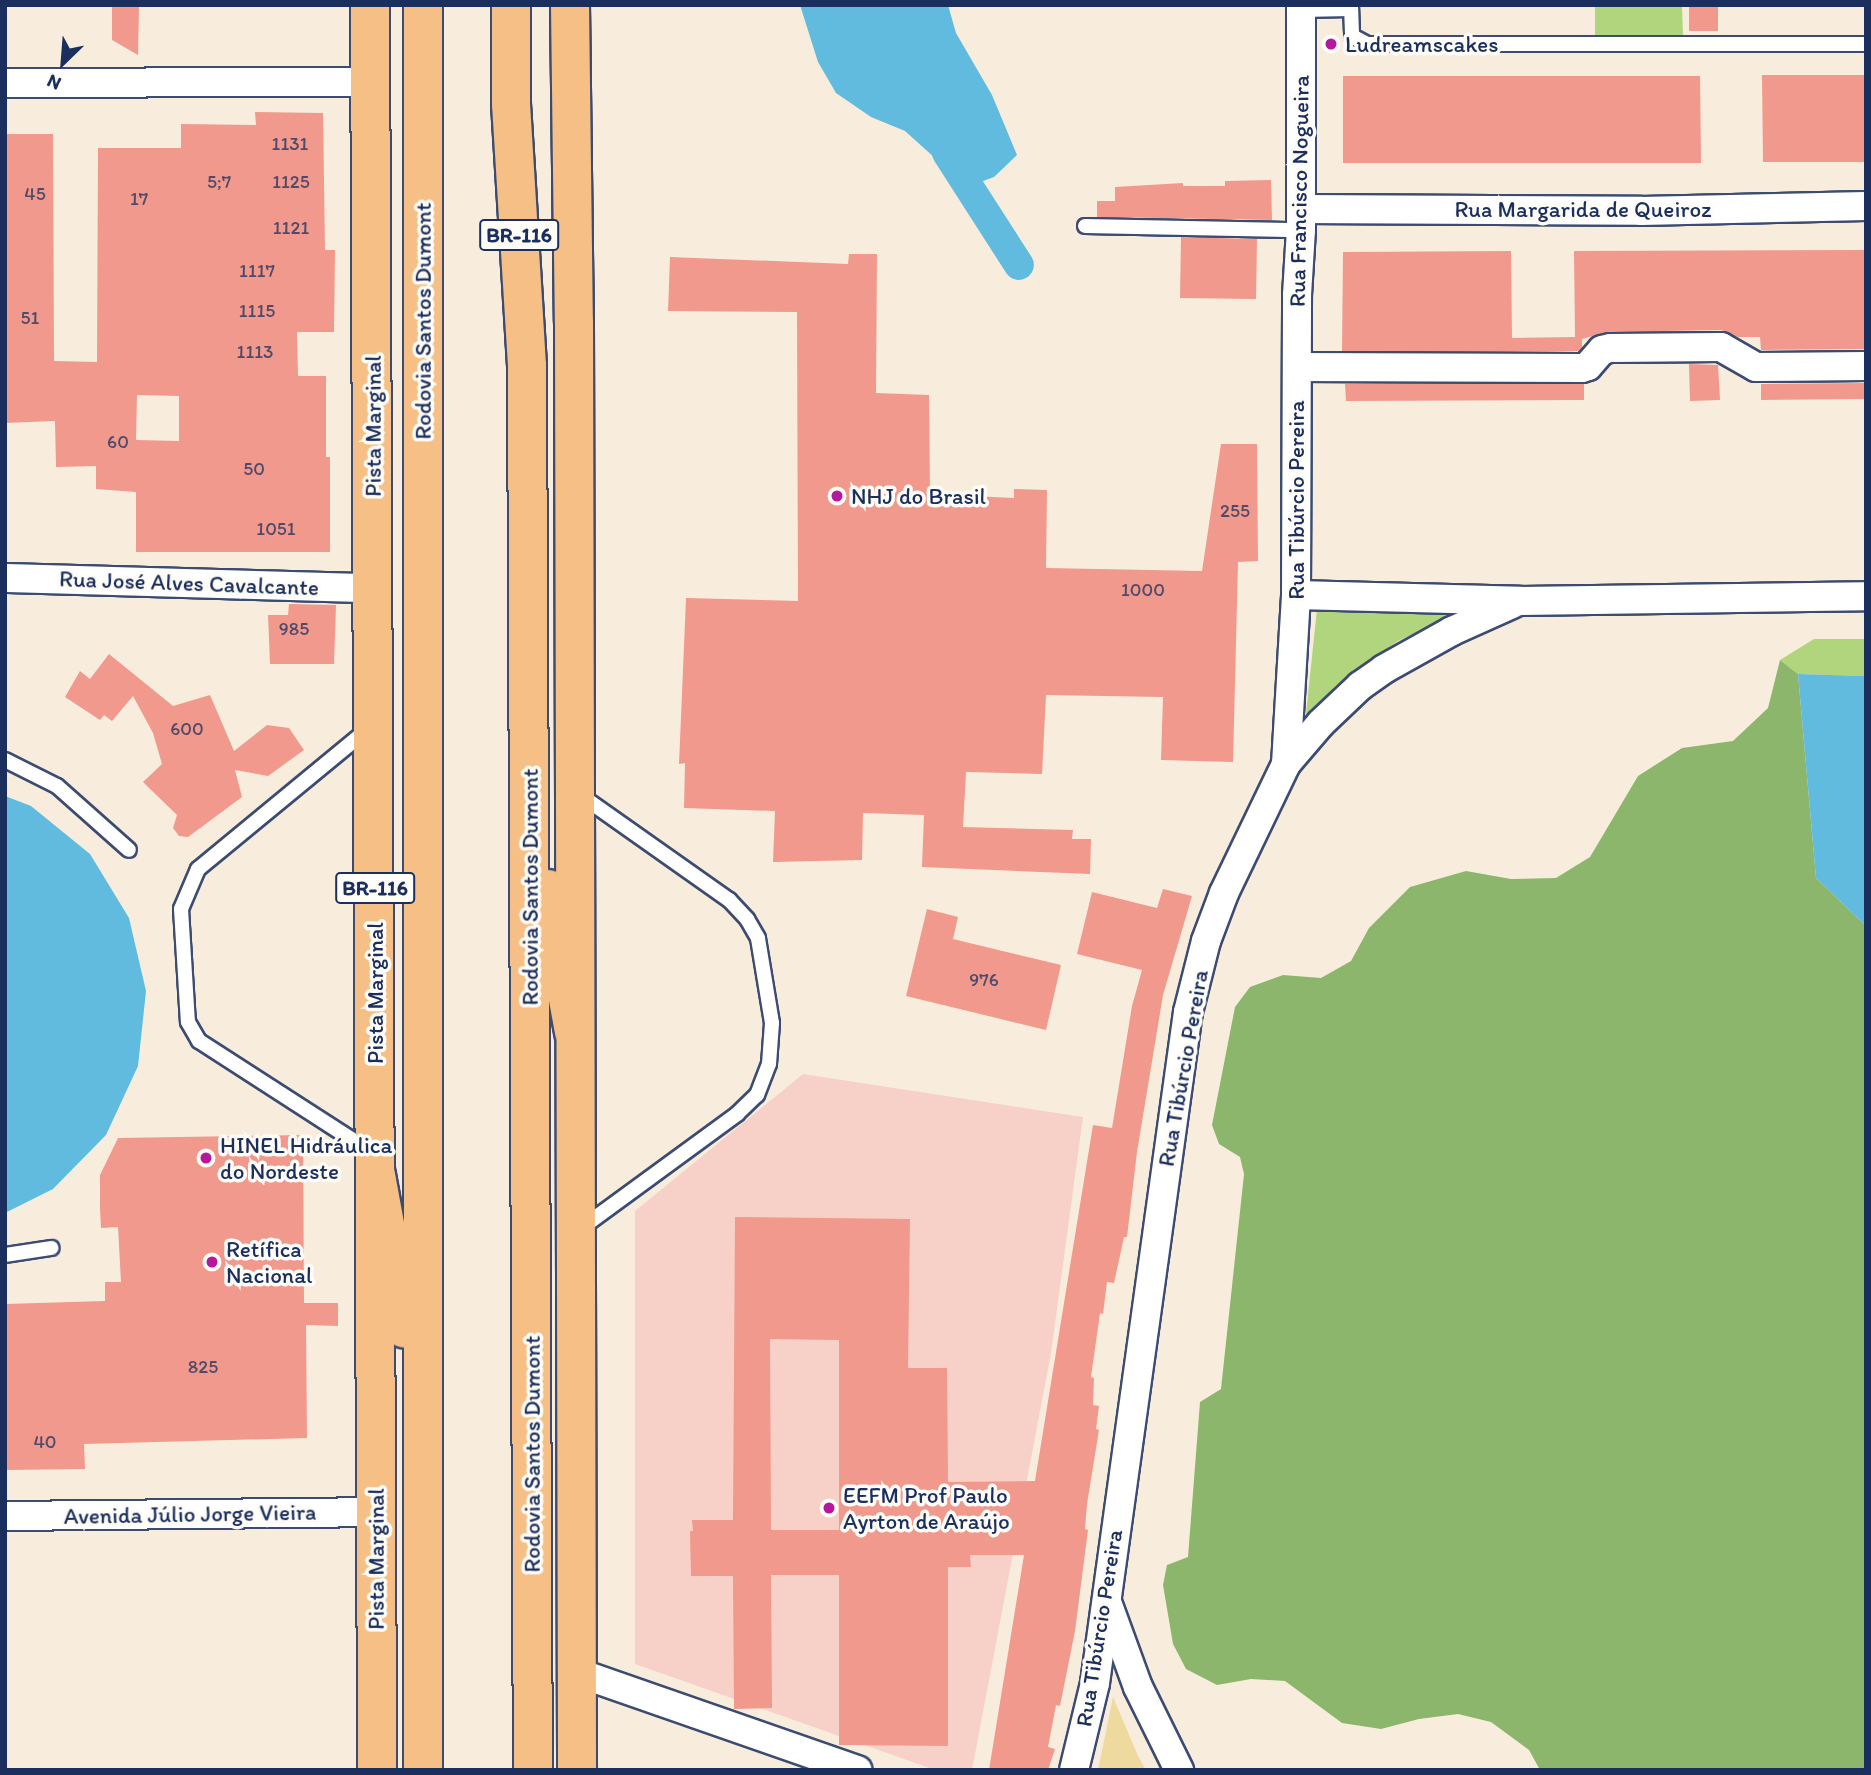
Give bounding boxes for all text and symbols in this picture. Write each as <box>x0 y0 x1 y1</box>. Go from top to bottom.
north arrow <box>28 28 98 98</box>
place label: Ludreamscakes <box>1345 30 1498 58</box>
marker: Ludreamscakes <box>1323 36 1339 52</box>
text: N <box>43 69 65 96</box>
street label: Rua Francisco Nogueira <box>1283 75 1315 307</box>
house number: 1131 <box>272 133 308 155</box>
house number: 5;7 <box>207 171 231 193</box>
house number: 1125 <box>272 171 310 193</box>
house number: 45 <box>24 183 46 205</box>
house number: 17 <box>130 188 148 210</box>
street label: Rua Margarida de Queiroz <box>1455 195 1711 223</box>
street label: Rodovia Santos Dumont <box>409 202 437 440</box>
house number: 1121 <box>273 217 309 239</box>
road number: BR-116 <box>479 218 559 252</box>
house number: 1117 <box>239 260 275 282</box>
house number: 1115 <box>239 300 275 322</box>
house number: 51 <box>21 307 39 329</box>
house number: 1113 <box>237 341 273 363</box>
street label: Pista Marginal <box>359 355 387 497</box>
street label: Rua Tibúrcio Pereira <box>1282 401 1310 599</box>
house number: 60 <box>107 431 129 453</box>
house number: 50 <box>243 458 265 480</box>
place label: NHJ do Brasil <box>851 482 987 510</box>
marker: NHJ do Brasil <box>829 488 845 504</box>
house number: 255 <box>1220 500 1250 522</box>
house number: 1051 <box>256 518 296 540</box>
street label: Rua José Alves Cavalcante <box>58 565 320 601</box>
house number: 1000 <box>1121 579 1165 601</box>
house number: 985 <box>279 618 309 640</box>
house number: 600 <box>170 718 204 740</box>
street label: Rodovia Santos Dumont <box>516 768 544 1006</box>
road number: BR-116 <box>335 870 415 906</box>
street label: Pista Marginal <box>361 922 389 1064</box>
street label: Rua Tibúrcio Pereira <box>1152 968 1214 1168</box>
house number: 976 <box>969 969 999 991</box>
place label: HINEL Hidráulica do Nordeste <box>220 1131 393 1185</box>
marker: HINEL Hidráulica do Nordeste <box>198 1150 214 1166</box>
place label: Retífica Nacional <box>226 1235 313 1289</box>
marker: Retífica Nacional <box>204 1254 220 1270</box>
street label: Rodovia Santos Dumont <box>518 1335 546 1573</box>
house number: 825 <box>188 1356 218 1378</box>
house number: 40 <box>33 1431 57 1453</box>
place label: EEFM Prof Paulo Ayrton de Araújo <box>843 1481 1010 1535</box>
street label: Pista Marginal <box>362 1488 390 1630</box>
street label: Avenida Júlio Jorge Vieira <box>63 1498 317 1530</box>
marker: EEFM Prof Paulo Ayrton de Araújo <box>821 1500 837 1516</box>
street label: Rua Tibúrcio Pereira <box>1070 1528 1128 1728</box>

